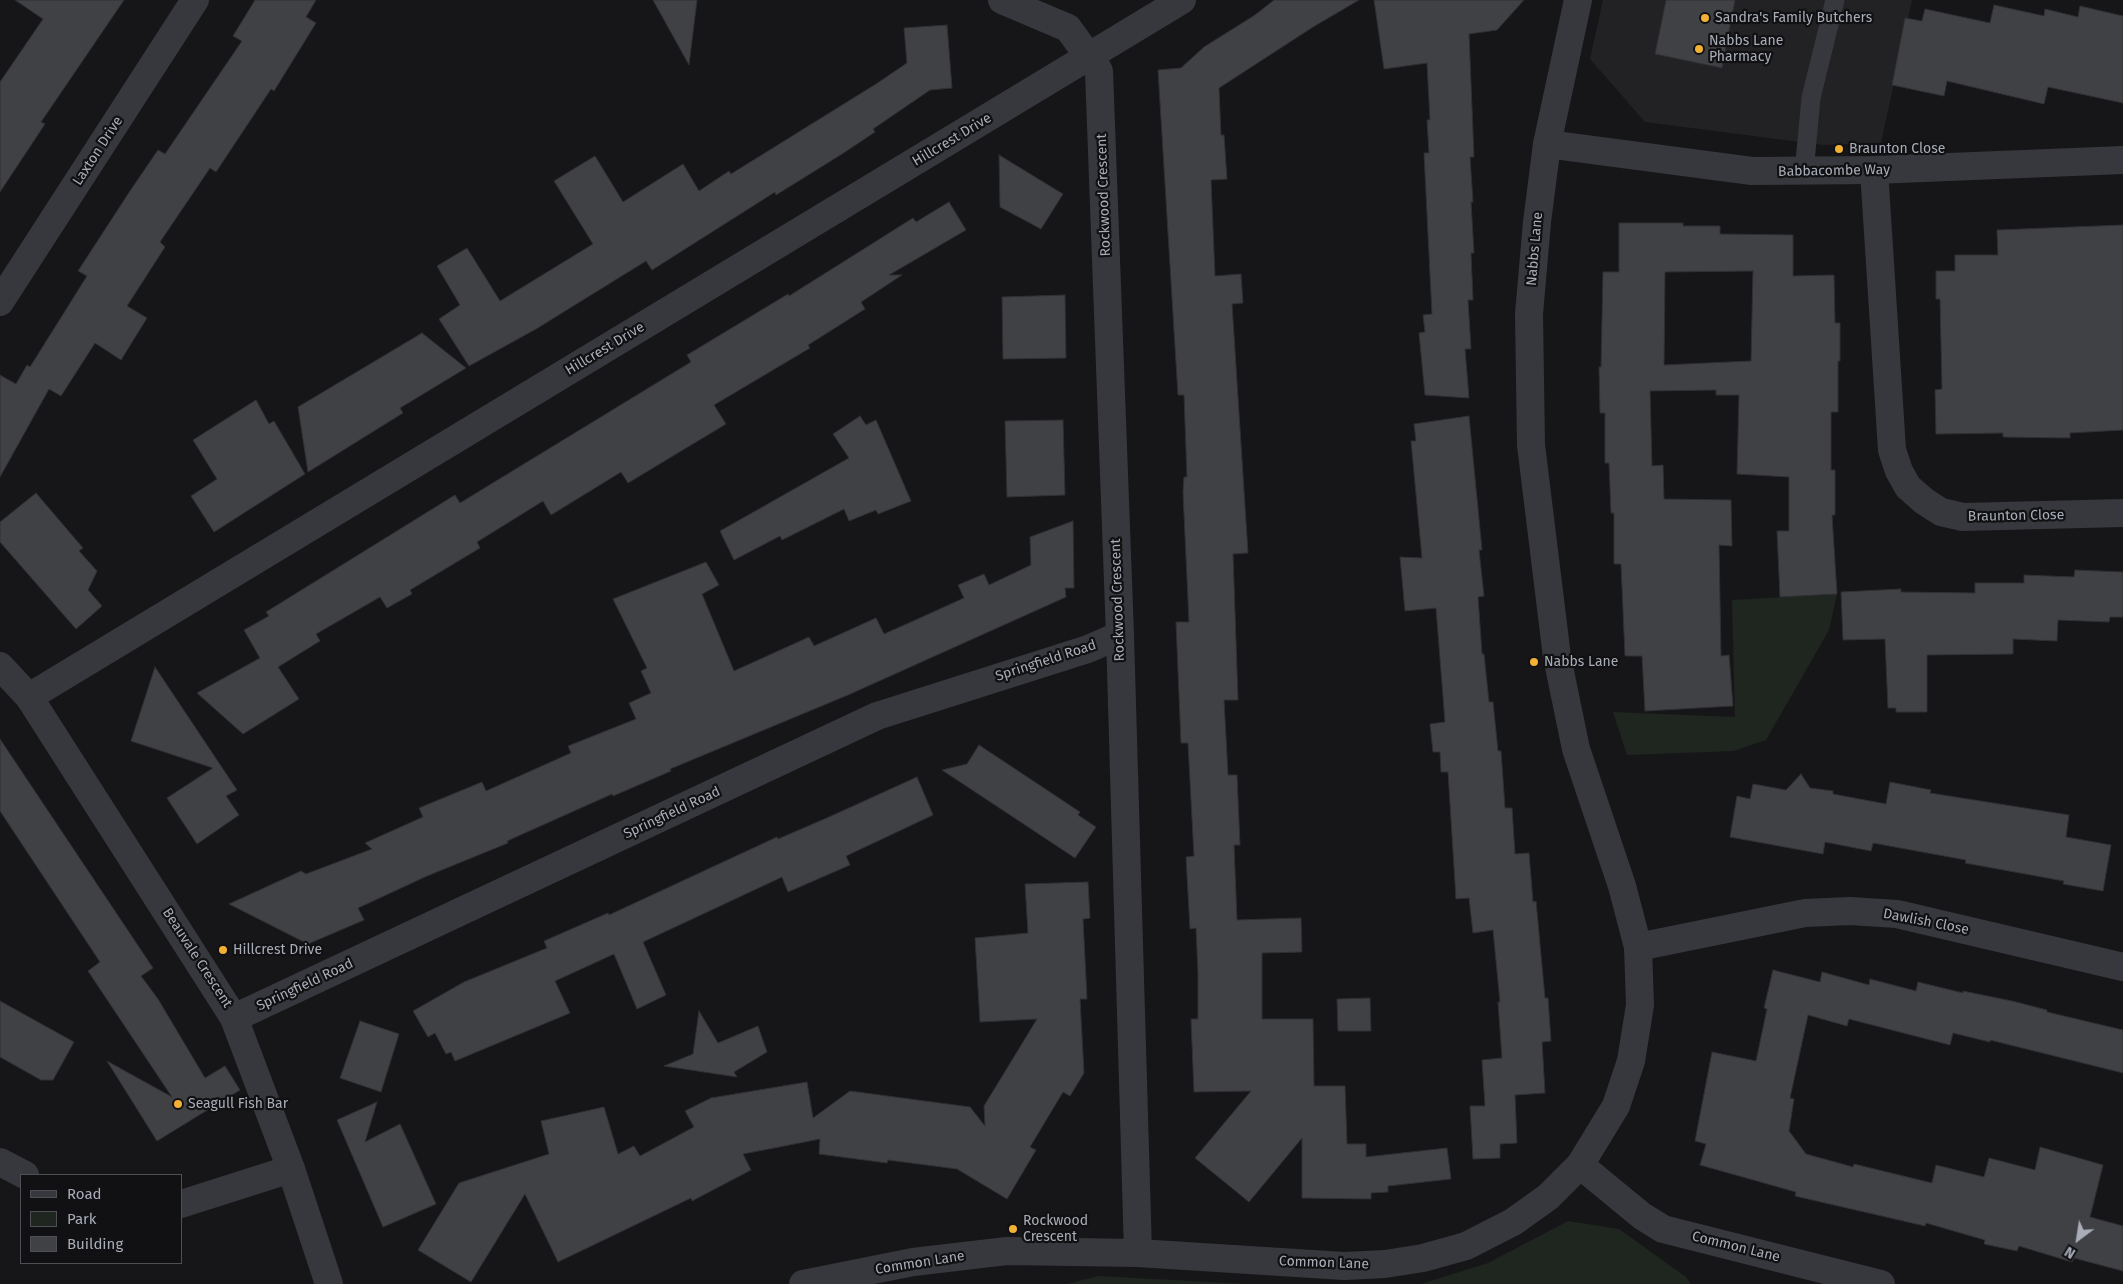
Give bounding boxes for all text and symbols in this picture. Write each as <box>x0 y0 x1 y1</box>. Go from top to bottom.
place label: Sandra's Family Butchers <box>1715 10 1872 26</box>
marker: Sandra's Family Butchers <box>1699 12 1711 24</box>
place label: Nabbs Lane Pharmacy <box>1709 33 1783 65</box>
marker: Nabbs Lane Pharmacy <box>1693 43 1705 55</box>
street label: Hillcrest Drive <box>910 110 994 170</box>
street label: Laxton Drive <box>69 113 127 189</box>
street label: Rockwood Crescent <box>1093 133 1115 257</box>
place label: Braunton Close <box>1849 141 1945 157</box>
marker: Braunton Close <box>1833 143 1845 155</box>
street label: Babbacombe Way <box>1778 162 1890 180</box>
street label: Nabbs Lane <box>1523 211 1547 287</box>
street label: Hillcrest Drive <box>563 319 647 379</box>
street label: Braunton Close <box>1968 507 2064 525</box>
street label: Rockwood Crescent <box>1107 538 1129 662</box>
street label: Springfield Road <box>994 637 1098 685</box>
place label: Nabbs Lane <box>1544 654 1618 670</box>
marker: Nabbs Lane <box>1528 656 1540 668</box>
street label: Springfield Road <box>621 783 723 843</box>
street label: Beauvale Crescent <box>159 905 235 1011</box>
street label: Dawlish Close <box>1882 905 1970 939</box>
place label: Hillcrest Drive <box>233 942 322 958</box>
marker: Hillcrest Drive <box>217 944 229 956</box>
street label: Springfield Road <box>254 955 356 1015</box>
place label: Seagull Fish Bar <box>188 1096 288 1112</box>
marker: Seagull Fish Bar <box>172 1098 184 1110</box>
legend <box>20 1174 182 1264</box>
text: Road <box>67 1185 102 1203</box>
text: Park <box>67 1210 97 1228</box>
place label: Rockwood Crescent <box>1023 1213 1088 1246</box>
north arrow <box>2053 1214 2103 1264</box>
marker: Rockwood Crescent <box>1007 1223 1019 1235</box>
street label: Common Lane <box>1690 1228 1782 1266</box>
text: Building <box>67 1235 123 1253</box>
text: N <box>2062 1243 2078 1262</box>
street label: Common Lane <box>874 1248 966 1278</box>
street label: Common Lane <box>1279 1253 1369 1273</box>

